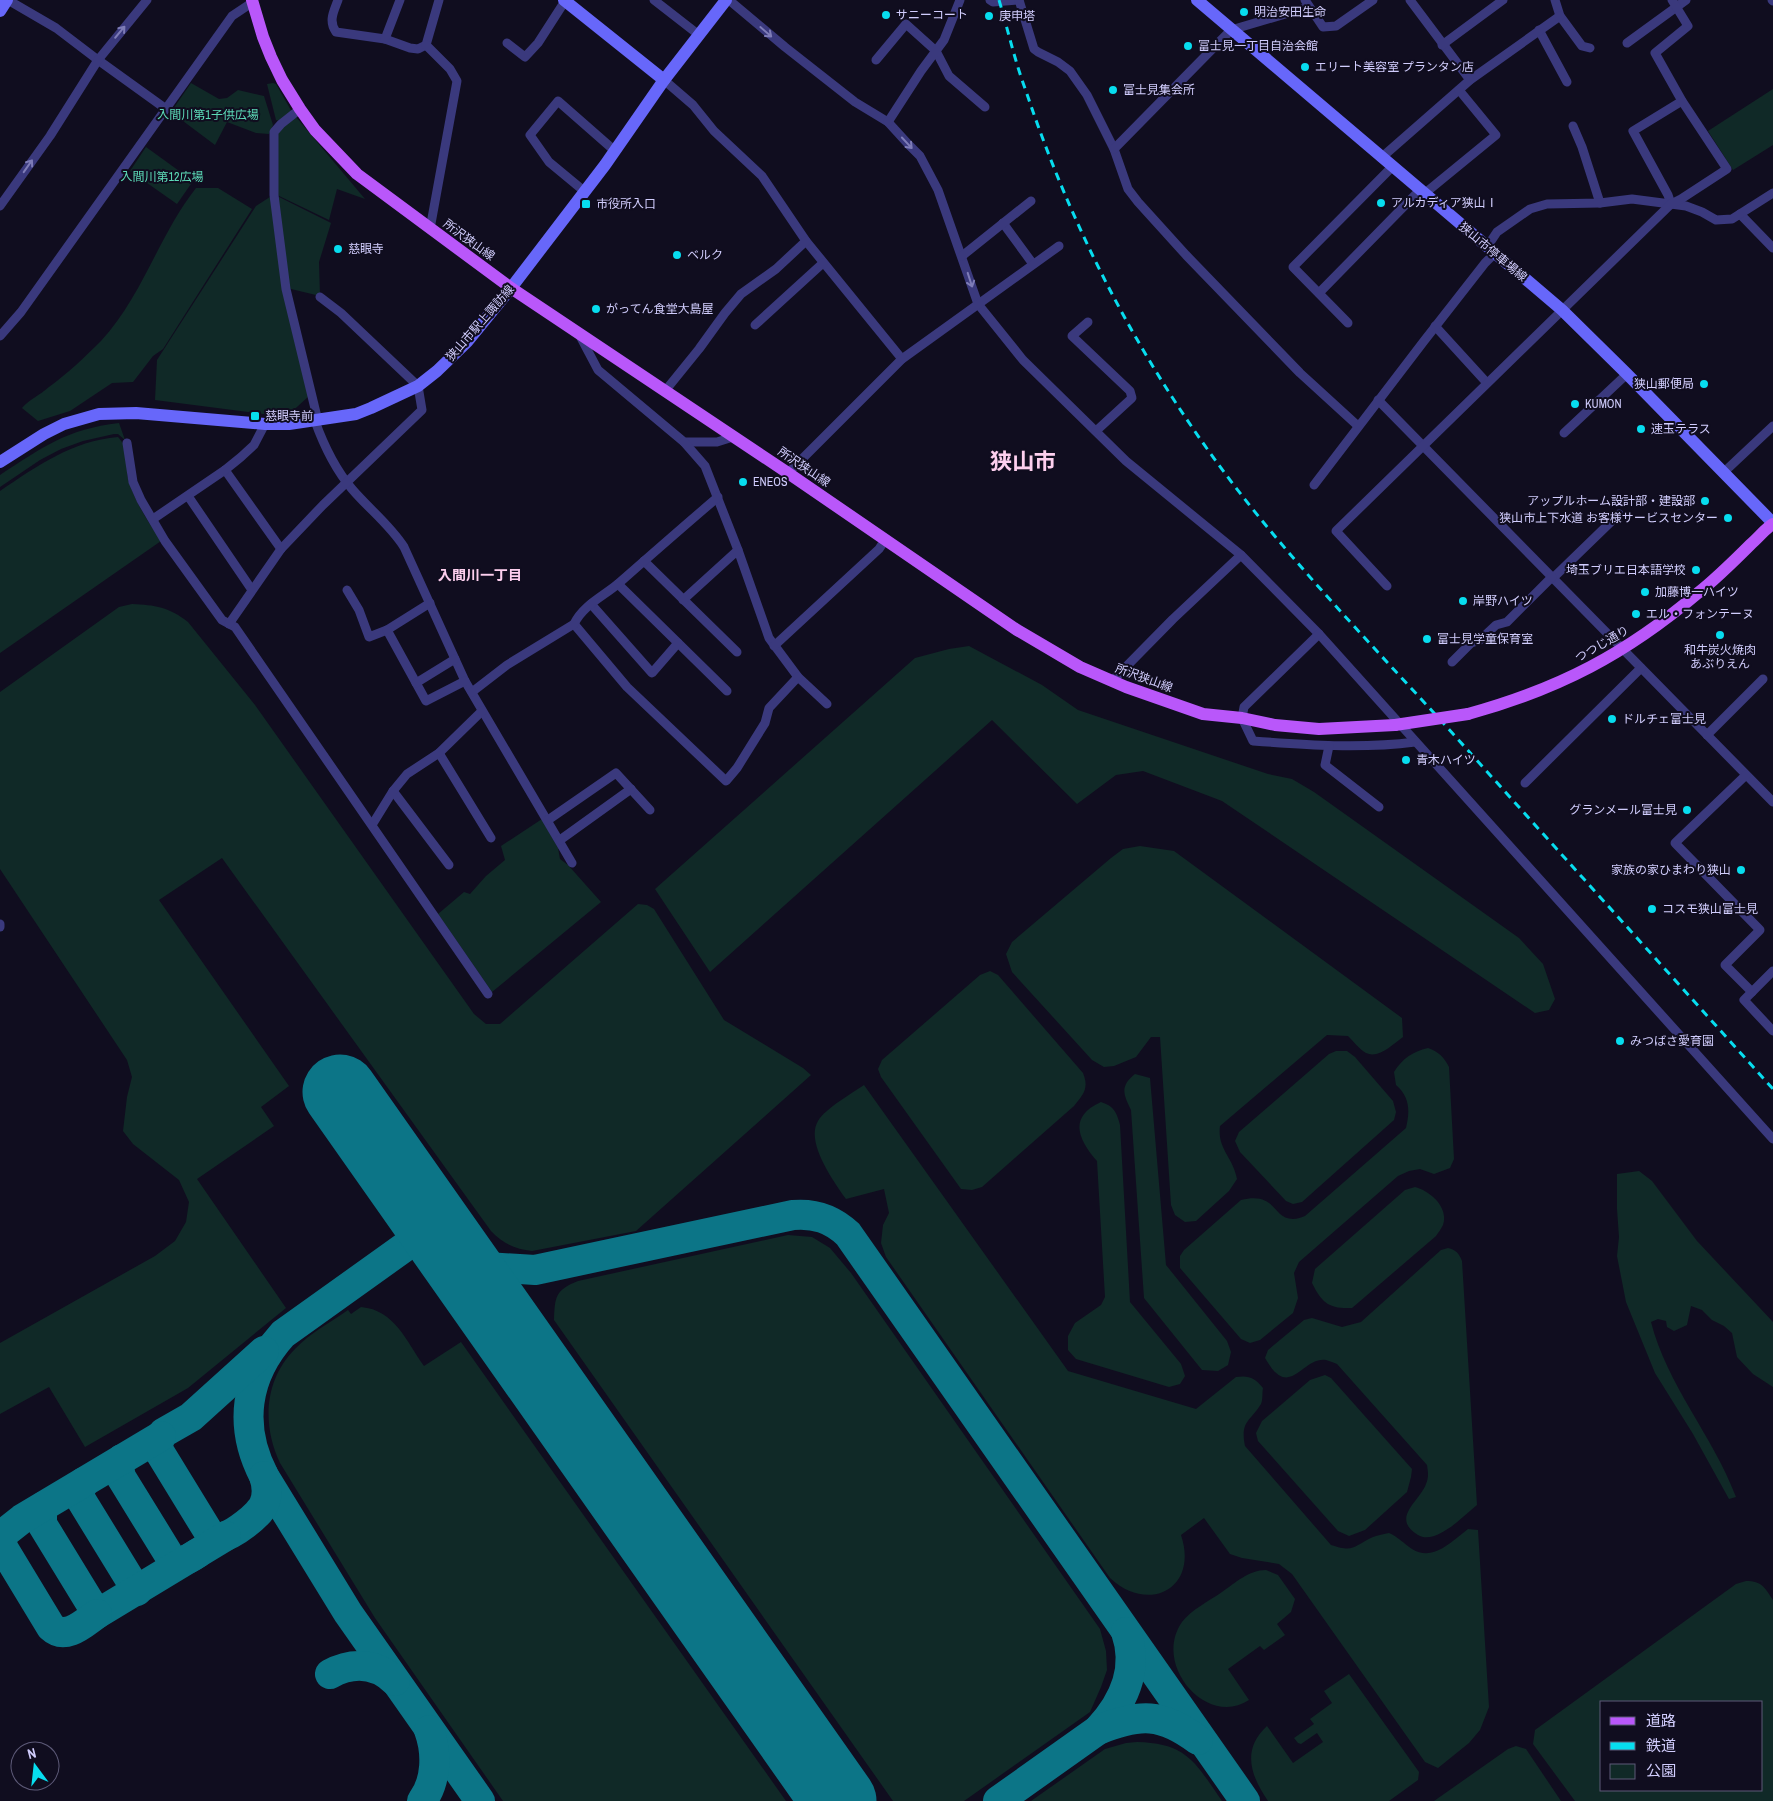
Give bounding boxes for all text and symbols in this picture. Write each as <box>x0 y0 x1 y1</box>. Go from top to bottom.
place label: 明治安田生命 <box>1254 4 1326 20</box>
marker: 明治安田生命 <box>1238 6 1250 18</box>
place label: サニーコート <box>896 7 968 23</box>
place label: 庚申塔 <box>999 8 1035 24</box>
marker: サニーコート <box>880 9 892 21</box>
marker: 庚申塔 <box>983 10 995 22</box>
one-way arrow <box>114 26 125 39</box>
one-way arrow <box>760 26 773 37</box>
place label: 富士見一丁目自治会館 <box>1198 38 1318 54</box>
marker: 富士見一丁目自治会館 <box>1182 40 1194 52</box>
place label: エリート美容室 プランタン店 <box>1315 59 1474 75</box>
marker: エリート美容室 プランタン店 <box>1299 61 1311 73</box>
place label: 富士見集会所 <box>1123 82 1195 98</box>
marker: 富士見集会所 <box>1107 84 1119 96</box>
park label: 入間川第1子供広場 <box>157 107 259 123</box>
one-way arrow <box>901 136 913 149</box>
one-way arrow <box>23 159 33 173</box>
park label: 入間川第12広場 <box>121 169 203 185</box>
place label: アルカディア狭山Ⅰ <box>1391 195 1498 211</box>
place label: 市役所入口 <box>596 196 656 212</box>
marker: アルカディア狭山Ⅰ <box>1375 197 1387 209</box>
marker: 市役所入口 <box>580 198 592 210</box>
street label: 所沢狭山線 <box>440 216 498 264</box>
street label: 狭山市停車場線 <box>1456 219 1530 285</box>
place label: 慈眼寺 <box>348 241 384 257</box>
marker: 慈眼寺 <box>332 243 344 255</box>
place label: ベルク <box>687 247 723 263</box>
marker: ベルク <box>671 249 683 261</box>
one-way arrow <box>965 272 975 288</box>
street label: 狭山市駅上諏訪線 <box>442 282 518 364</box>
place label: がってん食堂大島屋 <box>606 301 713 317</box>
marker: がってん食堂大島屋 <box>590 303 602 315</box>
place label: 狭山郵便局 <box>1634 376 1694 392</box>
marker: 狭山郵便局 <box>1698 378 1710 390</box>
place label: KUMON <box>1585 396 1622 412</box>
marker: KUMON <box>1569 398 1581 410</box>
place label: 慈眼寺前 <box>265 408 313 424</box>
marker: 慈眼寺前 <box>249 410 261 422</box>
place label: 速玉テラス <box>1651 421 1711 437</box>
marker: 速玉テラス <box>1635 423 1647 435</box>
street label: 所沢狭山線 <box>775 444 833 490</box>
district label: 狭山市 <box>990 446 1056 476</box>
place label: ENEOS <box>753 474 788 490</box>
marker: ENEOS <box>737 476 749 488</box>
place label: アップルホーム設計部・建設部 <box>1527 493 1695 509</box>
marker: アップルホーム設計部・建設部 <box>1699 495 1711 507</box>
place label: 狭山市上下水道 お客様サービスセンター <box>1499 510 1718 526</box>
marker: 狭山市上下水道 お客様サービスセンター <box>1722 512 1734 524</box>
place label: 埼玉ブリエ日本語学校 <box>1566 562 1686 578</box>
marker: 埼玉ブリエ日本語学校 <box>1690 564 1702 576</box>
district label: 入間川一丁目 <box>438 566 522 584</box>
place label: 加藤博一ハイツ <box>1655 584 1739 600</box>
marker: 加藤博一ハイツ <box>1639 586 1651 598</box>
place label: 岸野ハイツ <box>1473 593 1533 609</box>
marker: 岸野ハイツ <box>1457 595 1469 607</box>
place label: エル・フォンテーヌ <box>1646 606 1754 622</box>
marker: エル・フォンテーヌ <box>1630 608 1642 620</box>
street label: つつじ通り <box>1572 622 1632 666</box>
marker: 和牛炭火焼肉 あぶりえん <box>1714 629 1726 641</box>
place label: 富士見学童保育室 <box>1437 631 1533 647</box>
marker: 富士見学童保育室 <box>1421 633 1433 645</box>
place label: 和牛炭火焼肉 あぶりえん <box>1684 642 1756 672</box>
street label: 所沢狭山線 <box>1113 660 1175 696</box>
place label: ドルチェ富士見 <box>1622 711 1706 727</box>
marker: ドルチェ富士見 <box>1606 713 1618 725</box>
place label: 青木ハイツ <box>1416 752 1476 768</box>
marker: 青木ハイツ <box>1400 754 1412 766</box>
place label: グランメール富士見 <box>1569 802 1677 818</box>
marker: グランメール富士見 <box>1681 804 1693 816</box>
place label: 家族の家ひまわり狭山 <box>1611 862 1731 878</box>
marker: 家族の家ひまわり狭山 <box>1735 864 1747 876</box>
place label: コスモ狭山富士見 <box>1662 901 1758 917</box>
marker: コスモ狭山富士見 <box>1646 903 1658 915</box>
place label: みつばさ愛育園 <box>1630 1033 1714 1049</box>
marker: みつばさ愛育園 <box>1614 1035 1626 1047</box>
legend <box>1600 1701 1763 1791</box>
text: 道路 <box>1646 1710 1676 1731</box>
text: 鉄道 <box>1646 1735 1676 1756</box>
north arrow <box>10 1741 60 1791</box>
text: N <box>25 1744 38 1763</box>
text: 公園 <box>1646 1760 1676 1781</box>

